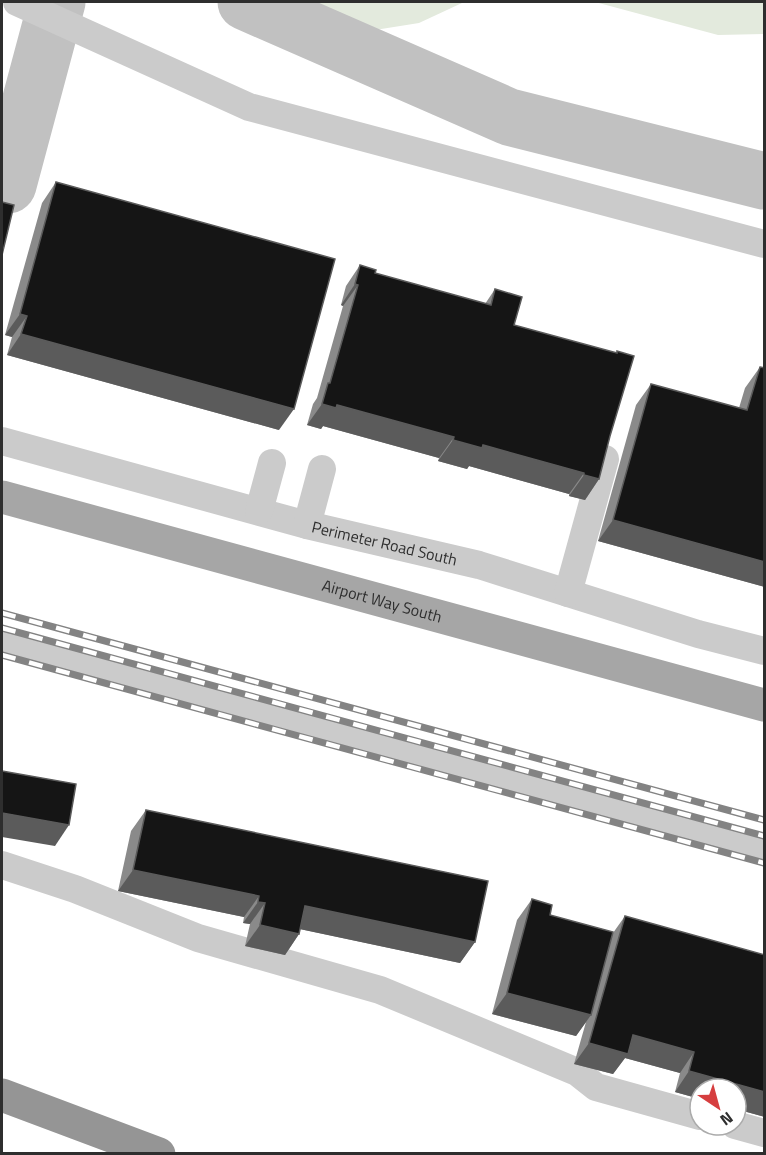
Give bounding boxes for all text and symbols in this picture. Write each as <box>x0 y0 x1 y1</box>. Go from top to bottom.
street label: Perimeter Road South <box>309 514 460 572</box>
street label: Airport Way South <box>320 573 445 629</box>
north arrow <box>688 1077 748 1137</box>
text: N <box>715 1106 738 1132</box>

